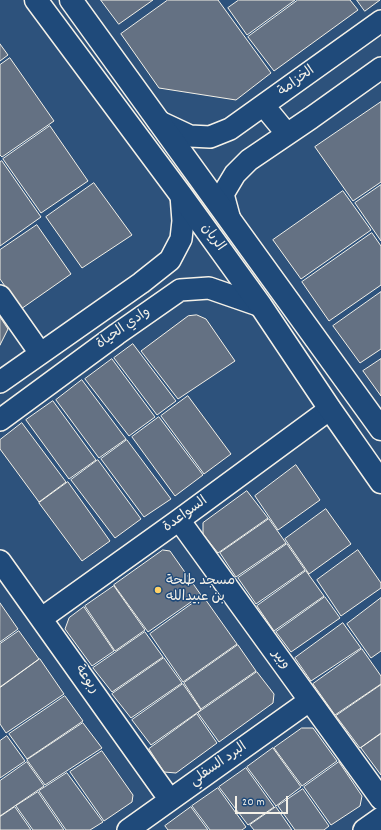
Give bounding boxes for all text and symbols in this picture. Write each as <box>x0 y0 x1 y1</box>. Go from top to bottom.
street label: الخزامة <box>275 63 319 101</box>
street label: الريان <box>196 221 228 255</box>
street label: وادي الحياة <box>94 304 154 354</box>
street label: السواعدة <box>161 493 211 537</box>
place label: مسجد طلحة بن عبيدالله <box>166 574 235 606</box>
marker: مسجد طلحة بن عبيدالله <box>153 585 163 595</box>
street label: وبير <box>267 647 293 673</box>
street label: ربوعة <box>70 662 102 698</box>
street label: البرد السفلي <box>187 739 251 791</box>
scale bar <box>237 788 290 814</box>
text: 20 m <box>242 794 265 811</box>

